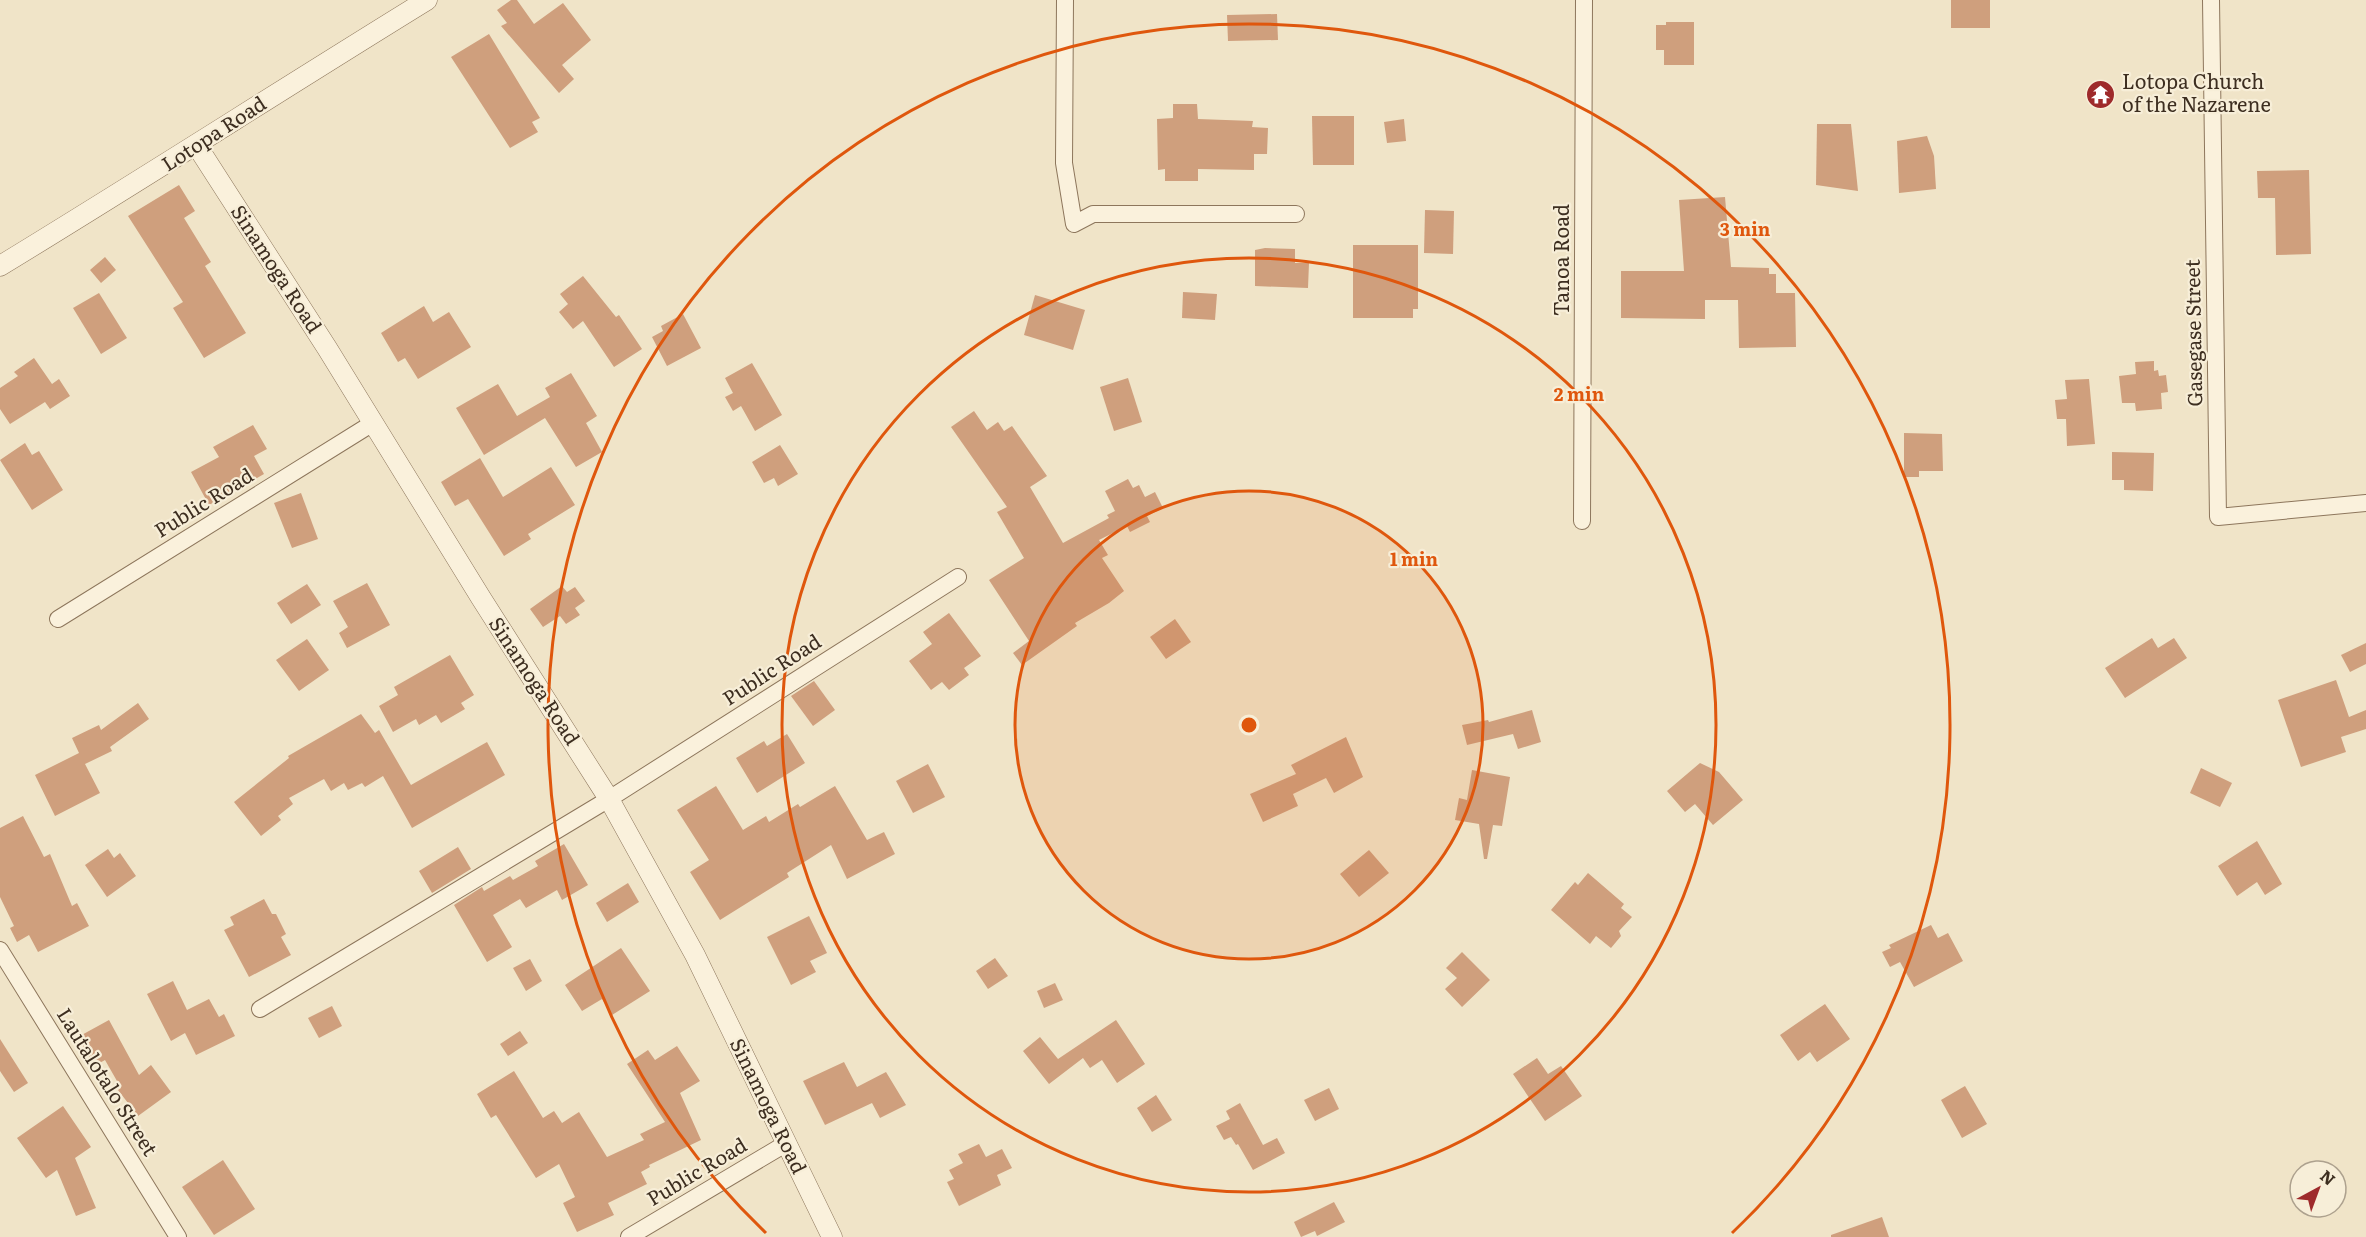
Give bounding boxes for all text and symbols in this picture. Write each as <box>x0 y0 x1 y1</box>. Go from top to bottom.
place label: Lotopa Church of the Nazarene <box>2122 65 2271 118</box>
temple icon: Lotopa Church of the Nazarene <box>2085 78 2117 110</box>
street label: Lotopa Road <box>155 87 271 177</box>
street label: Sinamoga Road <box>225 198 330 338</box>
street label: Tanoa Road <box>1545 204 1575 316</box>
text: 3 min <box>1720 215 1771 242</box>
street label: Gasegase Street <box>2176 259 2208 407</box>
text: 2 min <box>1554 380 1605 407</box>
street label: Public Road <box>147 459 258 544</box>
text: 1 min <box>1390 545 1439 572</box>
street label: Sinamoga Road <box>483 610 588 750</box>
street label: Public Road <box>716 625 826 711</box>
centre of rings <box>1239 715 1259 735</box>
street label: Lautalotalo Street <box>51 1001 166 1161</box>
street label: Sinamoga Road <box>724 1032 816 1178</box>
street label: Public Road <box>640 1129 752 1212</box>
north arrow <box>2288 1159 2348 1219</box>
text: N <box>2316 1163 2341 1190</box>

